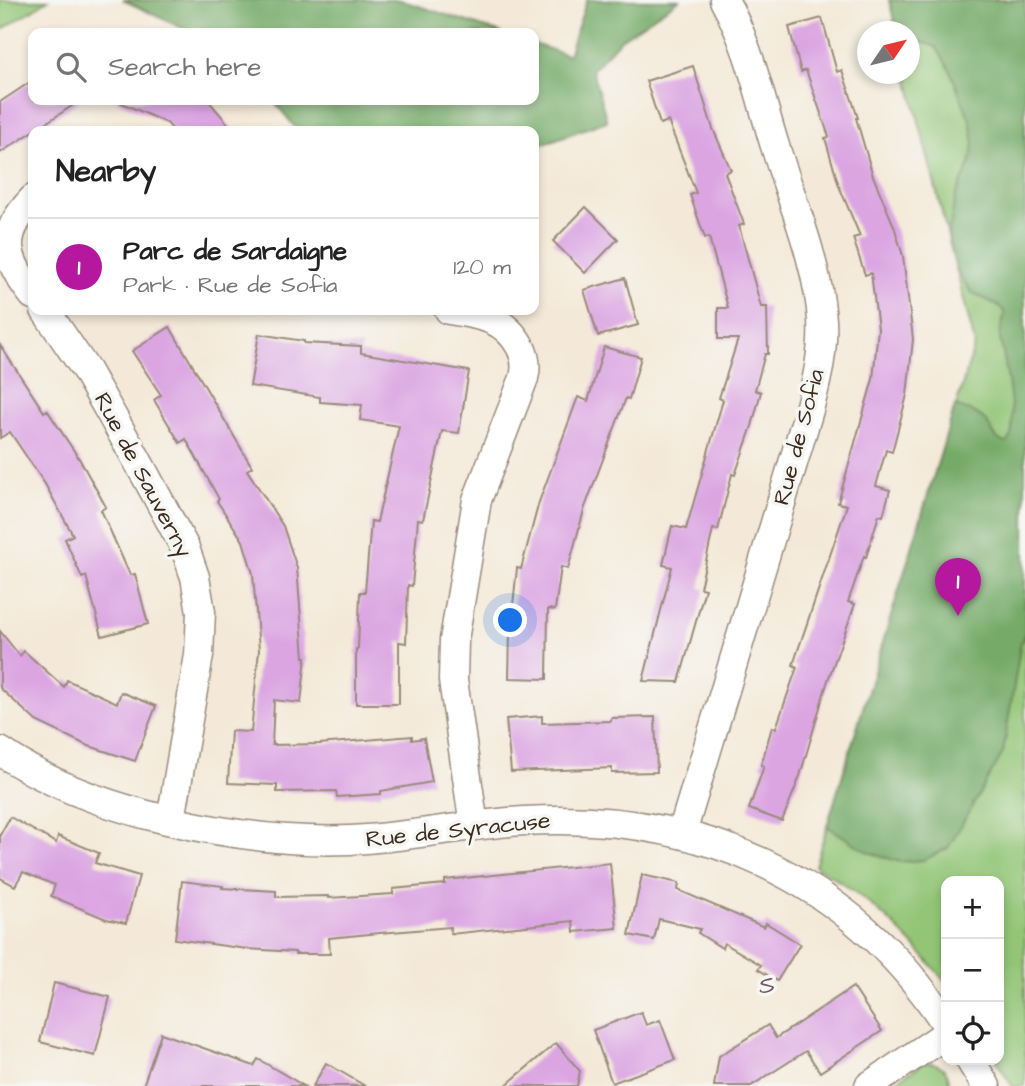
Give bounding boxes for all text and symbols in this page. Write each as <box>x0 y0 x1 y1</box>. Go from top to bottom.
north arrow <box>857 21 920 84</box>
search box <box>28 28 539 105</box>
icon: search <box>52 48 90 86</box>
text: Search here <box>108 49 261 85</box>
text: Nearby <box>56 151 156 193</box>
text: Parc de Sardaigne <box>123 233 347 269</box>
text: 1 <box>78 251 80 283</box>
text: 120 m <box>453 251 511 283</box>
text: Park · Rue de Sofia <box>123 269 338 301</box>
street label: Rue de Sofia <box>765 365 833 509</box>
street label: Rue de Sauverny <box>85 387 200 564</box>
pin: 1 <box>935 558 981 616</box>
your location <box>493 603 527 637</box>
street label: Rue de Syracuse <box>364 804 552 857</box>
map controls <box>941 876 1004 1065</box>
button: + <box>941 876 1004 939</box>
button: − <box>941 939 1004 1002</box>
district label: S <box>759 969 777 1003</box>
button: locate <box>941 1002 1004 1065</box>

